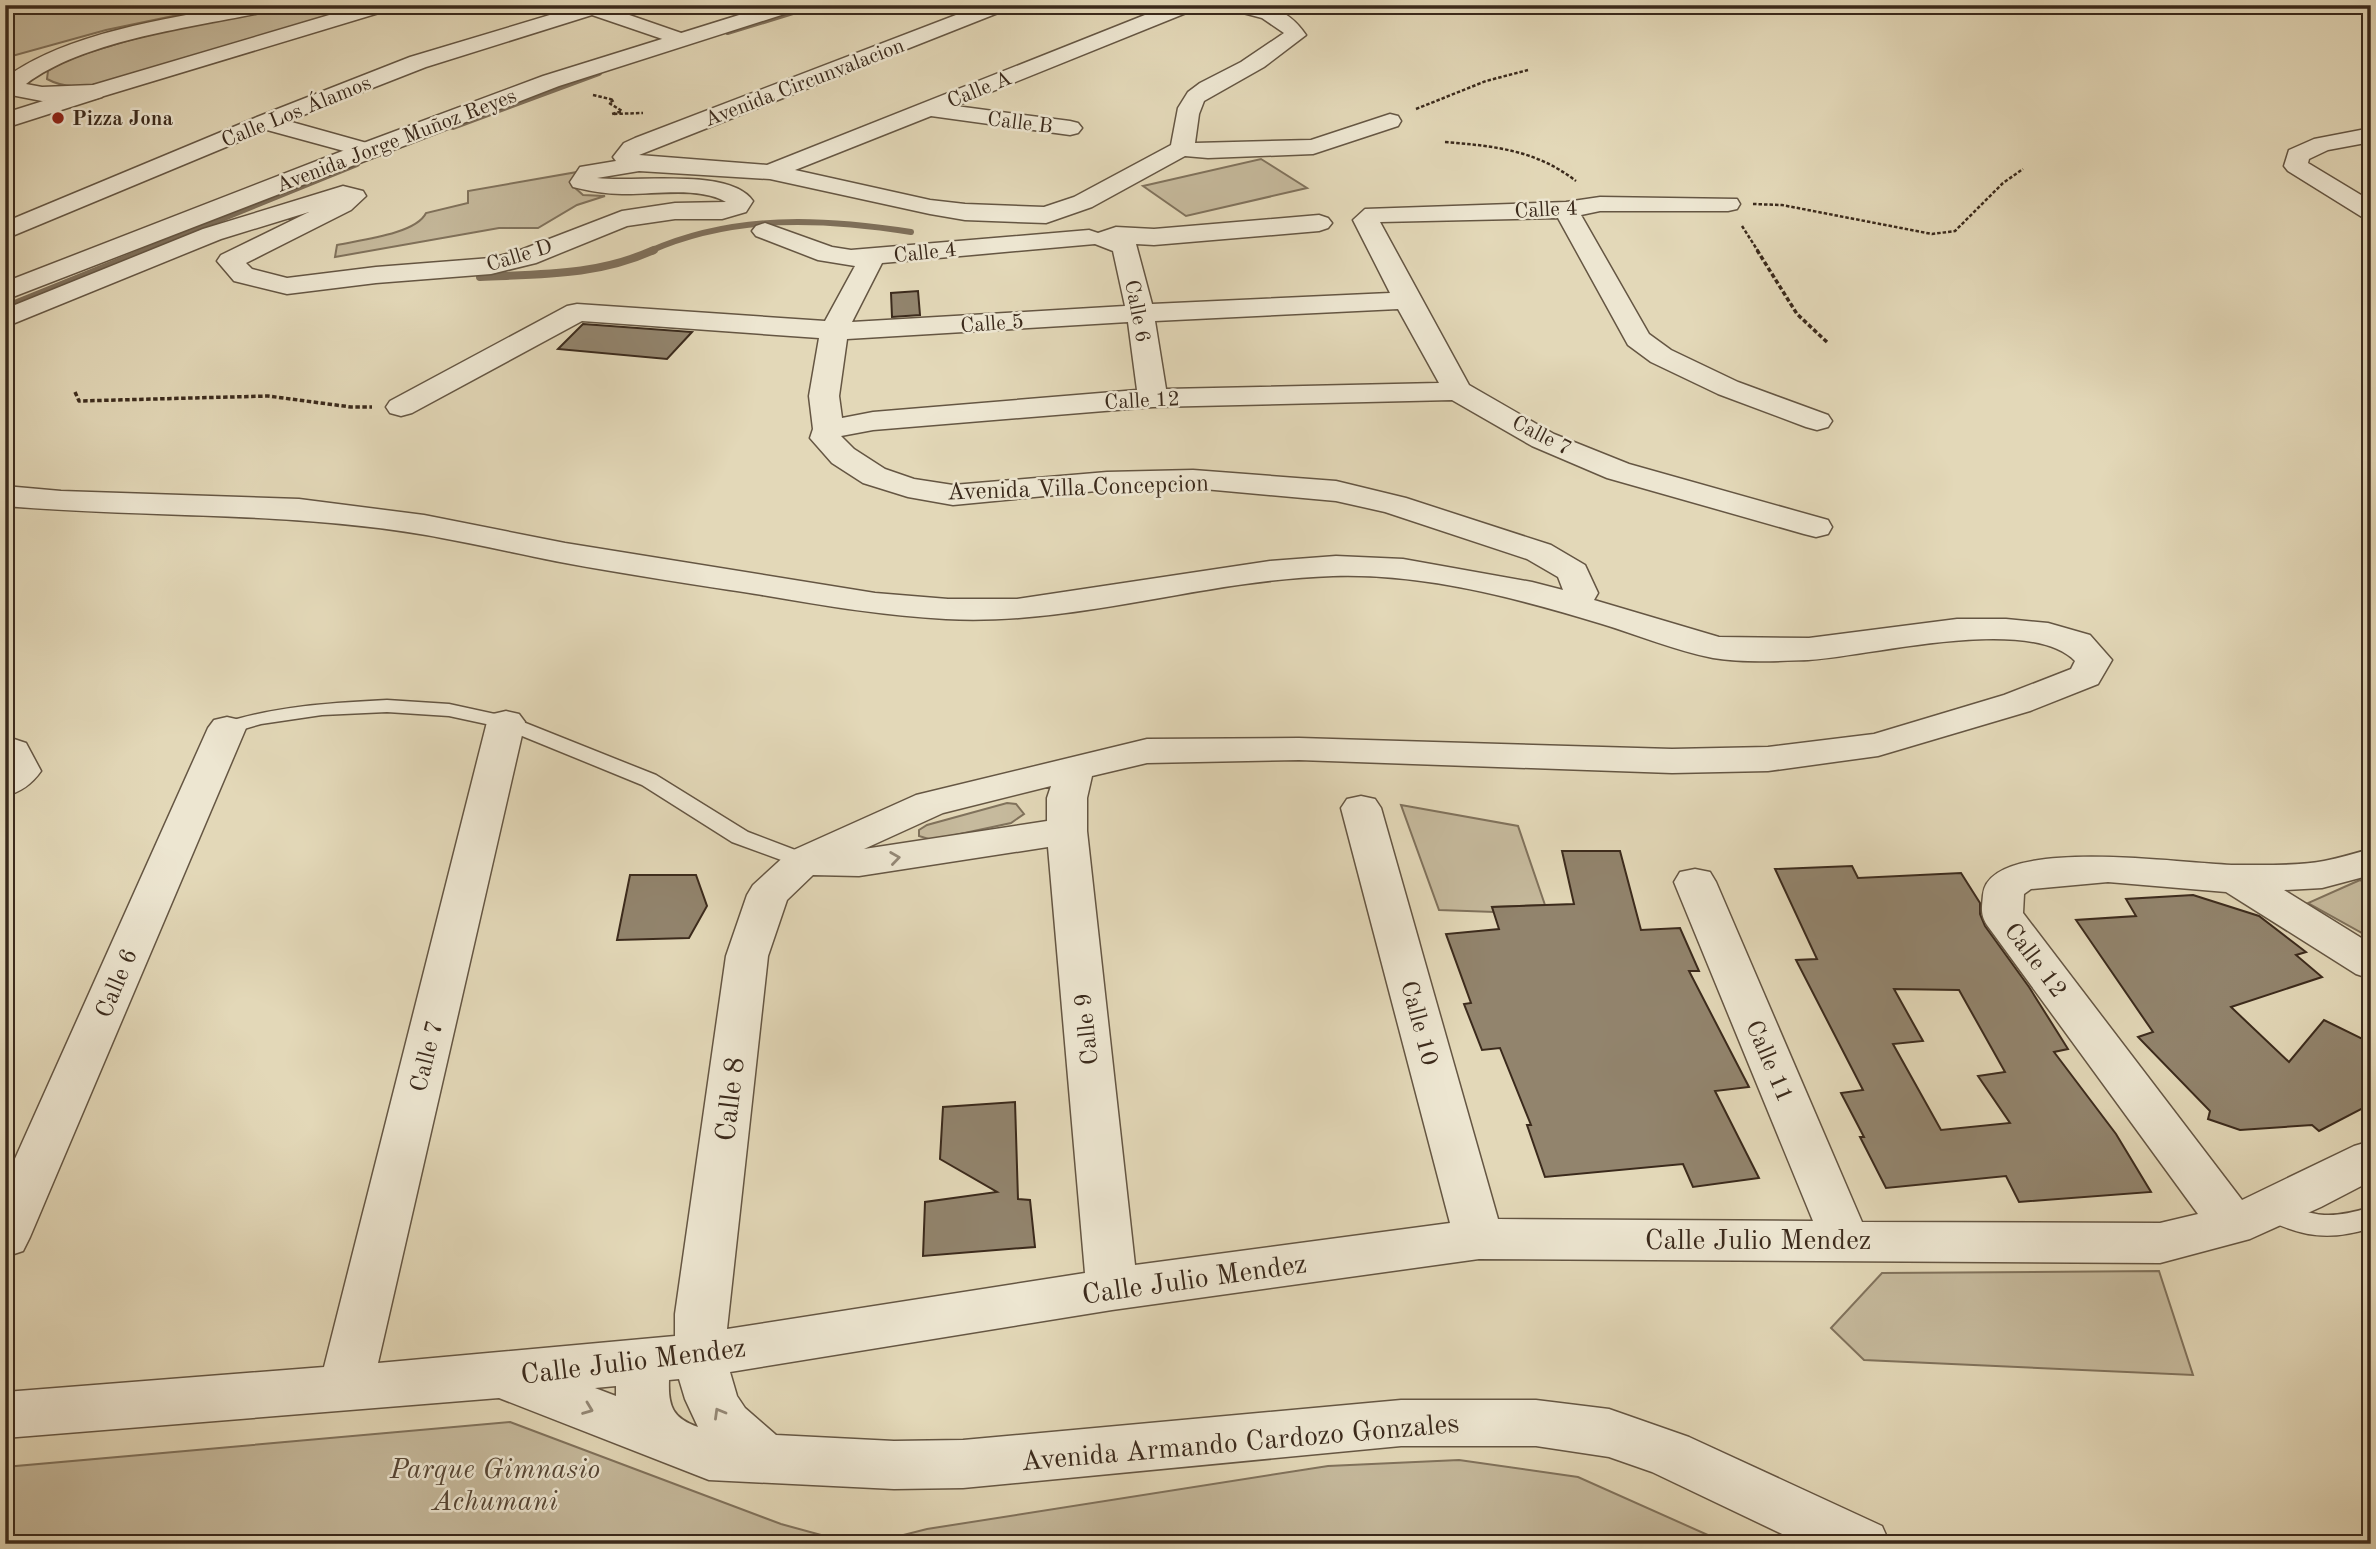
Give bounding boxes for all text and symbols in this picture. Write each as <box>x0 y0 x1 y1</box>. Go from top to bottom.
street label: Avenida Circunvalacion <box>702 36 907 131</box>
street label: Calle A <box>944 68 1015 113</box>
street label: Calle Los Álamos <box>217 69 374 152</box>
street label: Avenida Jorge Muñoz Reyes <box>274 86 519 197</box>
place label: Pizza Jona <box>72 109 173 130</box>
street label: Calle B <box>986 109 1054 138</box>
marker: Pizza Jona <box>50 110 66 126</box>
street label: Calle 4 <box>1514 198 1578 223</box>
street label: Calle D <box>484 236 555 276</box>
street label: Calle 4 <box>892 240 958 267</box>
street label: Calle 6 <box>1120 278 1153 344</box>
street label: Calle 5 <box>960 312 1025 337</box>
street label: Calle 12 <box>1104 389 1180 414</box>
street label: Calle 7 <box>1508 413 1574 460</box>
street label: Avenida Villa Concepcion <box>947 472 1210 506</box>
one-way arrow <box>889 851 901 866</box>
street label: Calle 12 <box>1999 919 2070 1003</box>
street label: Calle 6 <box>93 946 143 1022</box>
street label: Calle 10 <box>1395 979 1441 1068</box>
street label: Calle 9 <box>1072 991 1104 1066</box>
street label: Calle 11 <box>1740 1017 1796 1106</box>
street label: Calle 7 <box>408 1018 448 1095</box>
street label: Calle 8 <box>713 1056 751 1143</box>
street label: Calle Julio Mendez <box>1645 1228 1871 1256</box>
street label: Calle Julio Mendez <box>1080 1251 1309 1311</box>
street label: Calle Julio Mendez <box>519 1335 748 1391</box>
one-way arrow <box>581 1401 593 1415</box>
one-way arrow <box>715 1408 728 1421</box>
street label: Avenida Armando Cardozo Gonzales <box>1020 1411 1461 1477</box>
park label: Parque Gimnasio Achumani <box>389 1457 600 1517</box>

